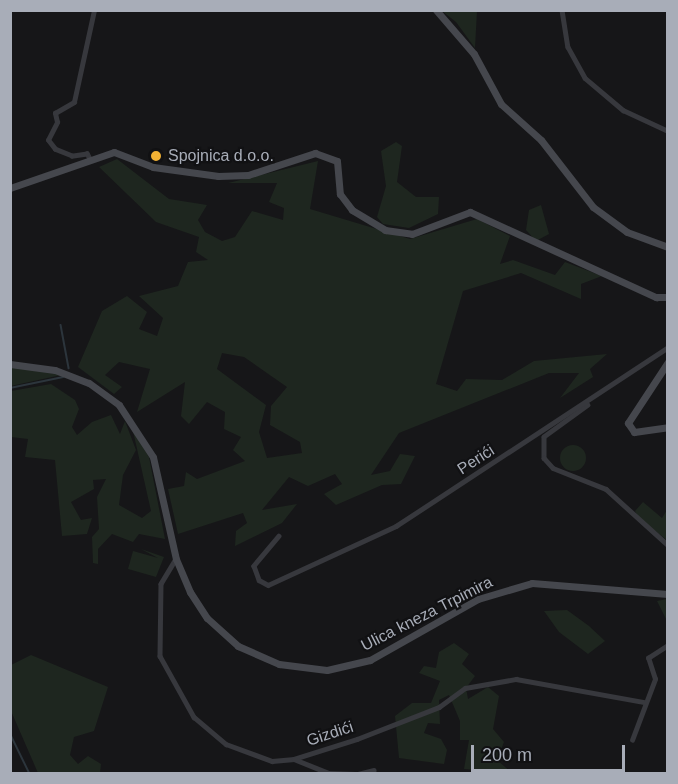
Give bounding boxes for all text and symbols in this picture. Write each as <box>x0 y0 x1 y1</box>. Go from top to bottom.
place label: Spojnica d.o.o. <box>168 146 274 166</box>
marker: Spojnica d.o.o. <box>149 149 163 163</box>
street label: Perići <box>454 441 498 479</box>
street label: Ulica kneza Trpimira <box>358 572 496 656</box>
street label: Gizdići <box>304 717 356 751</box>
scale bar <box>474 733 628 771</box>
text: 200 m <box>482 745 532 765</box>

